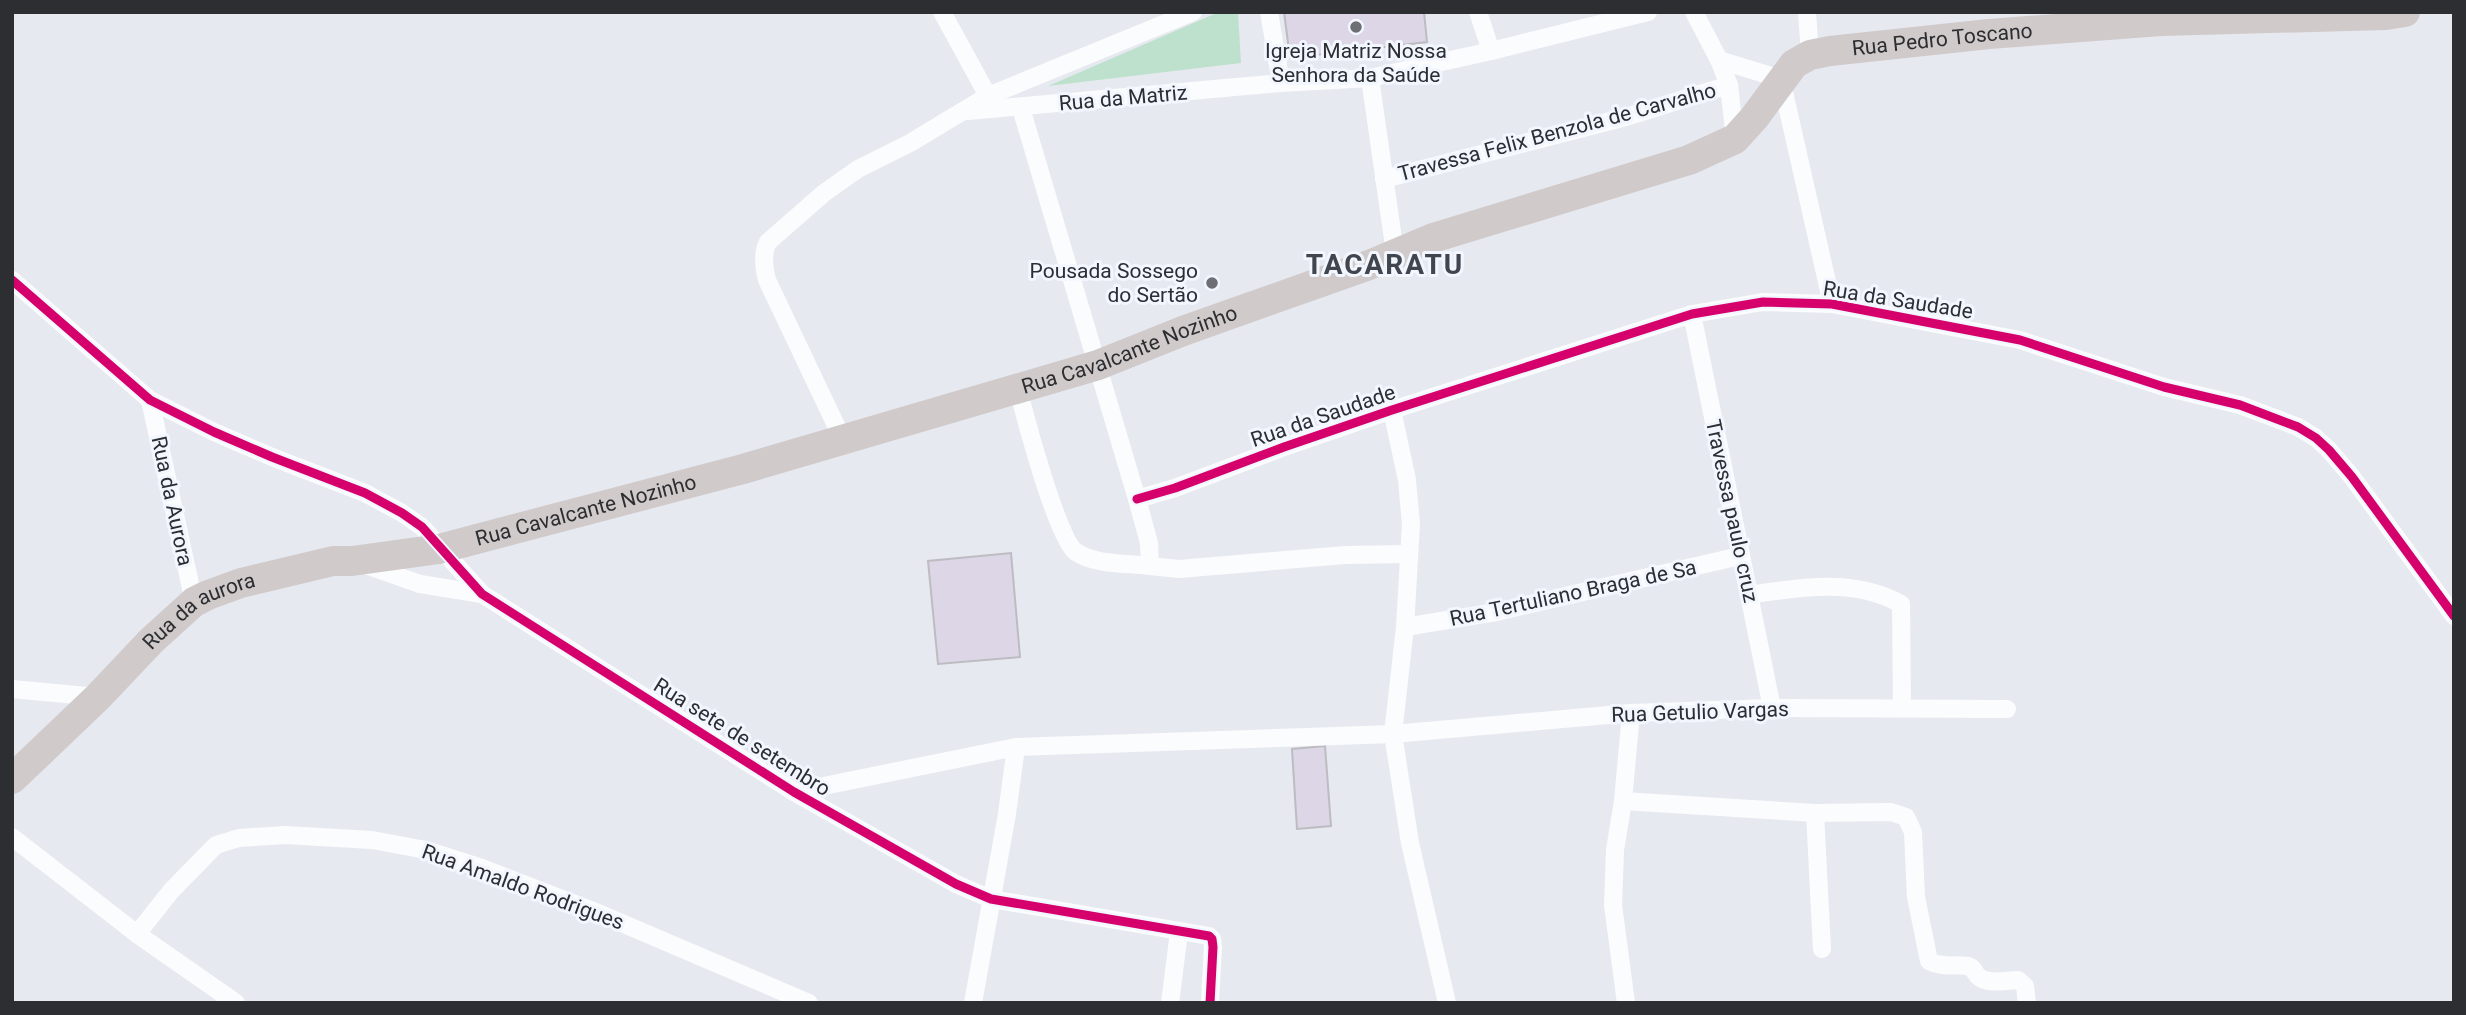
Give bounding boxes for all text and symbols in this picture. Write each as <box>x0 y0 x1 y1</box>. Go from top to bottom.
marker: Igreja Matriz Nossa Senhora da Saúde <box>1348 19 1364 35</box>
street label: Rua Pedro Toscano <box>1851 19 2033 61</box>
place label: Igreja Matriz Nossa Senhora da Saúde <box>1265 39 1447 87</box>
street label: Travessa Felix Benzola de Carvalho <box>1395 78 1719 186</box>
street label: Rua da Matriz <box>1058 80 1188 116</box>
district label: TACARATU <box>1306 248 1464 281</box>
place label: Pousada Sossego do Sertão <box>1030 259 1198 307</box>
marker: Pousada Sossego do Sertão <box>1204 275 1220 291</box>
street label: Rua da Saudade <box>1821 276 1975 324</box>
street label: Rua Cavalcante Nozinho <box>1019 301 1241 399</box>
street label: Rua da Saudade <box>1248 380 1398 452</box>
street label: Travessa paulo cruz <box>1701 417 1763 605</box>
street label: Rua da Aurora <box>147 434 197 568</box>
street label: Rua Cavalcante Nozinho <box>473 470 699 551</box>
street label: Rua Tertuliano Braga de Sa <box>1447 555 1699 631</box>
street label: Rua da aurora <box>138 568 258 654</box>
street label: Rua sete de setembro <box>649 673 835 801</box>
street label: Rua Getulio Vargas <box>1611 697 1789 727</box>
street label: Rua Amaldo Rodrigues <box>419 839 627 935</box>

